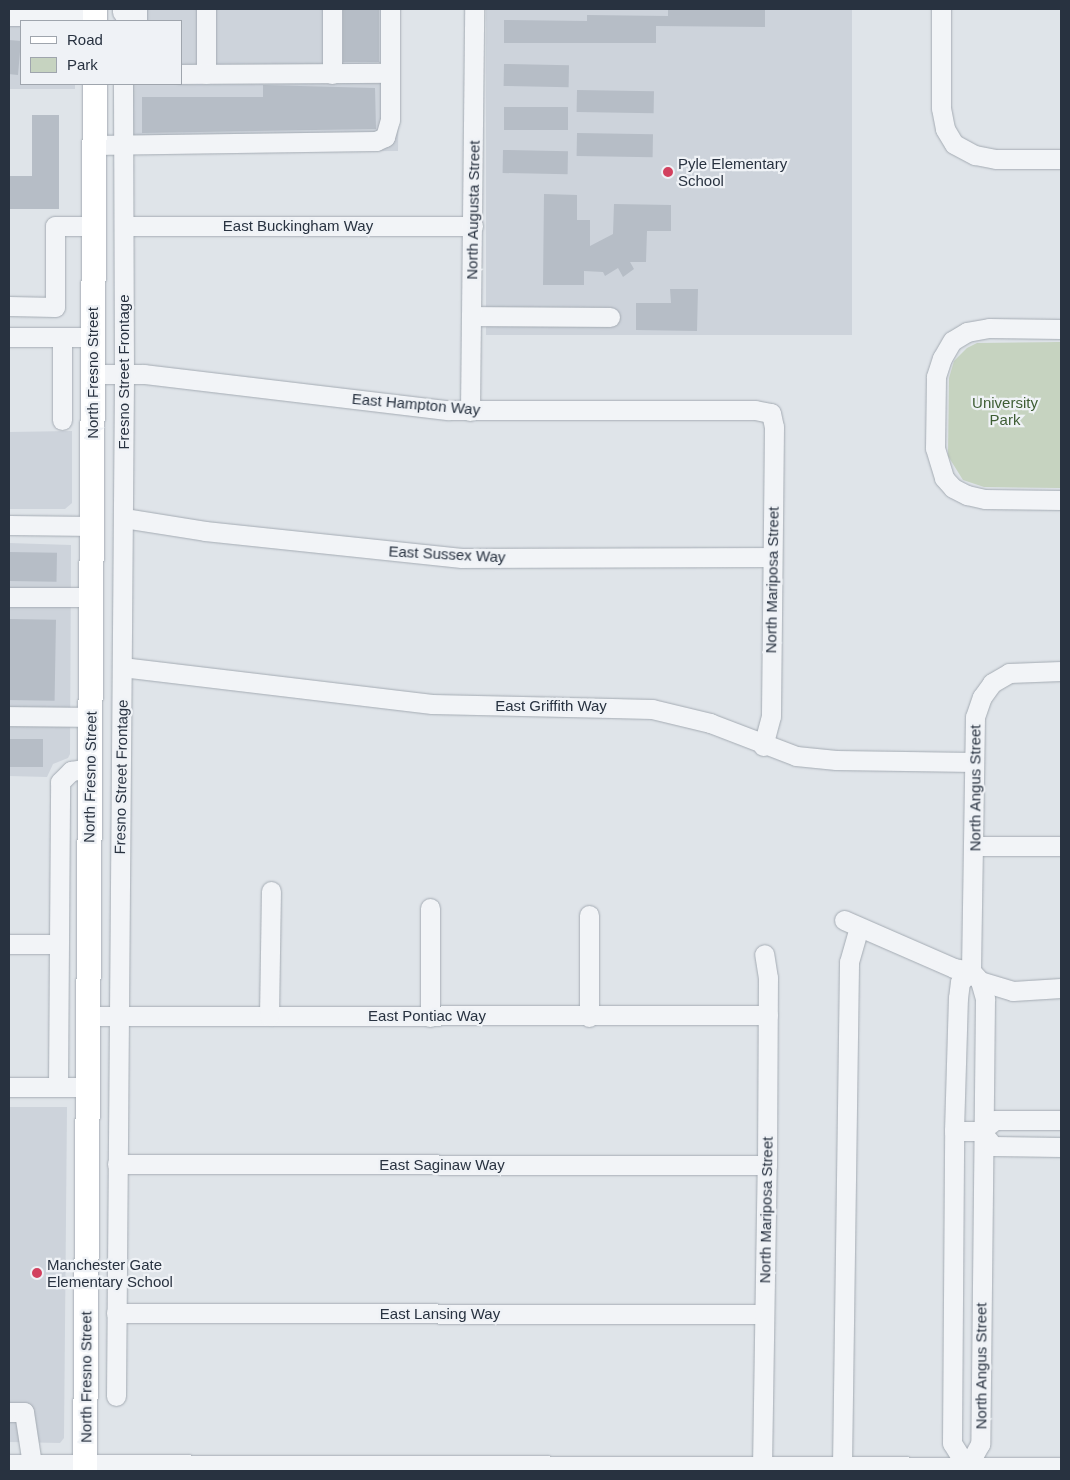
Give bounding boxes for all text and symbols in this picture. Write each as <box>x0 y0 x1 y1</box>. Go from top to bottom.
legend <box>20 20 182 85</box>
text: Road <box>67 31 103 48</box>
text: Park <box>67 56 98 73</box>
street label: North Augusta Street <box>463 140 483 280</box>
place label: Pyle Elementary School <box>678 154 787 189</box>
marker: Pyle Elementary School <box>662 166 674 178</box>
street label: East Buckingham Way <box>223 217 373 235</box>
street label: Fresno Street Frontage <box>115 294 133 450</box>
street label: North Fresno Street <box>84 307 102 439</box>
street label: East Hampton Way <box>351 389 481 419</box>
park label: University Park <box>972 393 1038 428</box>
street label: North Mariposa Street <box>762 506 782 654</box>
street label: East Sussex Way <box>388 542 506 566</box>
street label: East Griffith Way <box>495 697 607 715</box>
street label: Fresno Street Frontage <box>111 699 131 855</box>
street label: North Fresno Street <box>80 711 100 843</box>
street label: North Angus Street <box>966 724 984 852</box>
street label: East Pontiac Way <box>368 1007 486 1025</box>
street label: North Mariposa Street <box>756 1136 776 1284</box>
street label: East Saginaw Way <box>379 1156 505 1174</box>
place label: Manchester Gate Elementary School <box>47 1255 173 1290</box>
marker: Manchester Gate Elementary School <box>31 1267 43 1279</box>
street label: North Angus Street <box>972 1302 990 1430</box>
street label: East Lansing Way <box>380 1305 500 1323</box>
street label: North Fresno Street <box>77 1311 95 1443</box>

